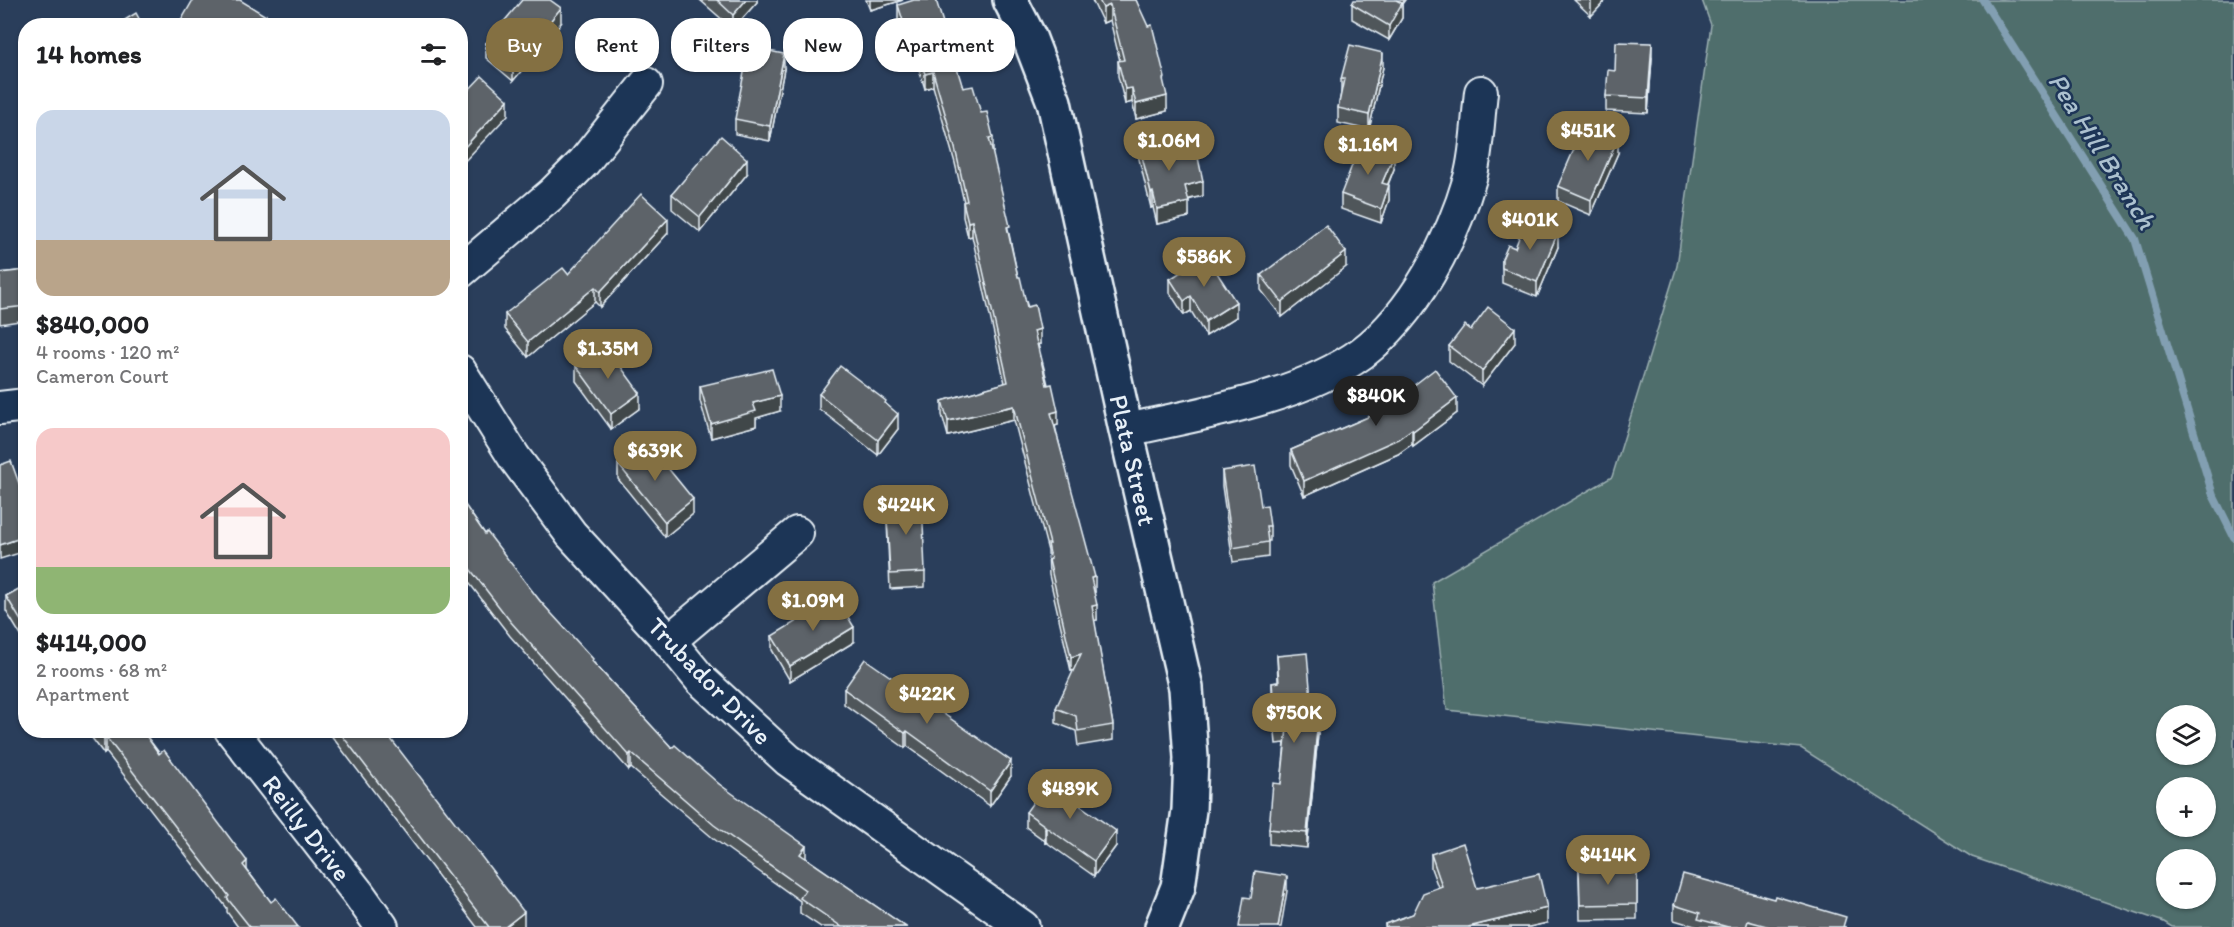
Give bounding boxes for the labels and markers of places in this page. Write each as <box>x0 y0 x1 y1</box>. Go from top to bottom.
pin: $451K <box>1546 111 1630 162</box>
pin: $1.06M <box>1120 121 1218 172</box>
pin: $1.16M <box>1319 125 1417 176</box>
pin: $401K <box>1488 200 1572 251</box>
pin: $586K <box>1162 237 1246 288</box>
pin: $1.35M <box>559 329 657 380</box>
pin: $840K <box>1334 376 1418 427</box>
pin: $639K <box>613 431 697 482</box>
pin: $424K <box>864 485 948 536</box>
pin: $1.09M <box>764 581 862 632</box>
pin: $422K <box>885 674 969 725</box>
pin: $750K <box>1252 693 1336 744</box>
pin: $489K <box>1028 769 1112 820</box>
pin: $414K <box>1566 835 1650 886</box>

